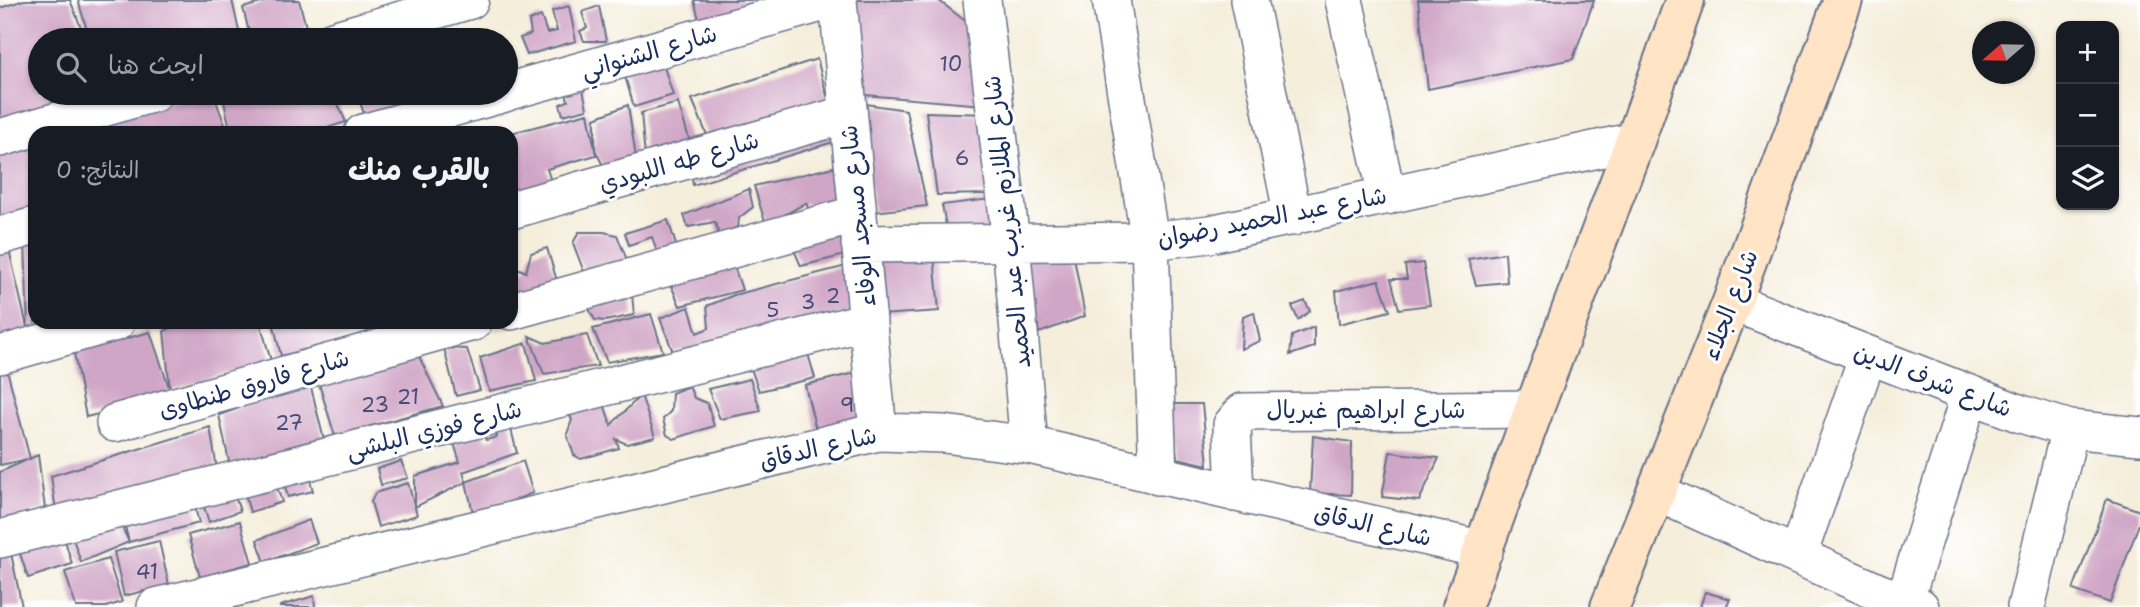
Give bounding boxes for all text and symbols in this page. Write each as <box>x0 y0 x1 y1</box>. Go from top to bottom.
street label: شارع الشنواني <box>577 17 722 92</box>
north arrow <box>1972 21 2035 84</box>
map controls <box>2056 21 2119 210</box>
button: + <box>2056 21 2119 84</box>
search box <box>28 28 518 105</box>
text: ابحث هنا <box>108 47 204 82</box>
icon: search <box>52 48 90 86</box>
house number: 10 <box>940 50 962 78</box>
street label: شارع الملازم غريب عبد الحميد <box>976 74 1040 370</box>
button: − <box>2056 84 2119 147</box>
street label: شارع مسجد الوفاء <box>833 123 884 308</box>
street label: شارع طه اللبودي <box>595 124 763 201</box>
house number: 6 <box>955 144 969 172</box>
button: layers <box>2056 147 2119 210</box>
text: بالقرب منك <box>348 149 490 190</box>
text: النتائج: 0 <box>56 155 139 185</box>
street label: شارع عبد الحميد رضوان <box>1154 179 1390 256</box>
street label: شارع الجلاء <box>1694 245 1767 365</box>
house number: 2 <box>826 282 840 310</box>
house number: 3 <box>801 288 815 316</box>
house number: 5 <box>767 296 779 324</box>
street label: شارع شرف الدين <box>1849 335 2017 426</box>
street label: شارع فاروق طنطاوى <box>155 341 353 427</box>
house number: 21 <box>397 383 419 411</box>
house number: 23 <box>361 391 389 419</box>
house number: 9 <box>840 391 854 419</box>
street label: شارع فوزي البلشى <box>343 393 526 468</box>
street label: شارع ابراهيم غبريال <box>1266 394 1466 428</box>
house number: 27 <box>275 409 303 437</box>
street label: شارع الدقاق <box>756 419 880 478</box>
street label: شارع الدقاق <box>1311 496 1435 555</box>
house number: 41 <box>136 558 158 586</box>

